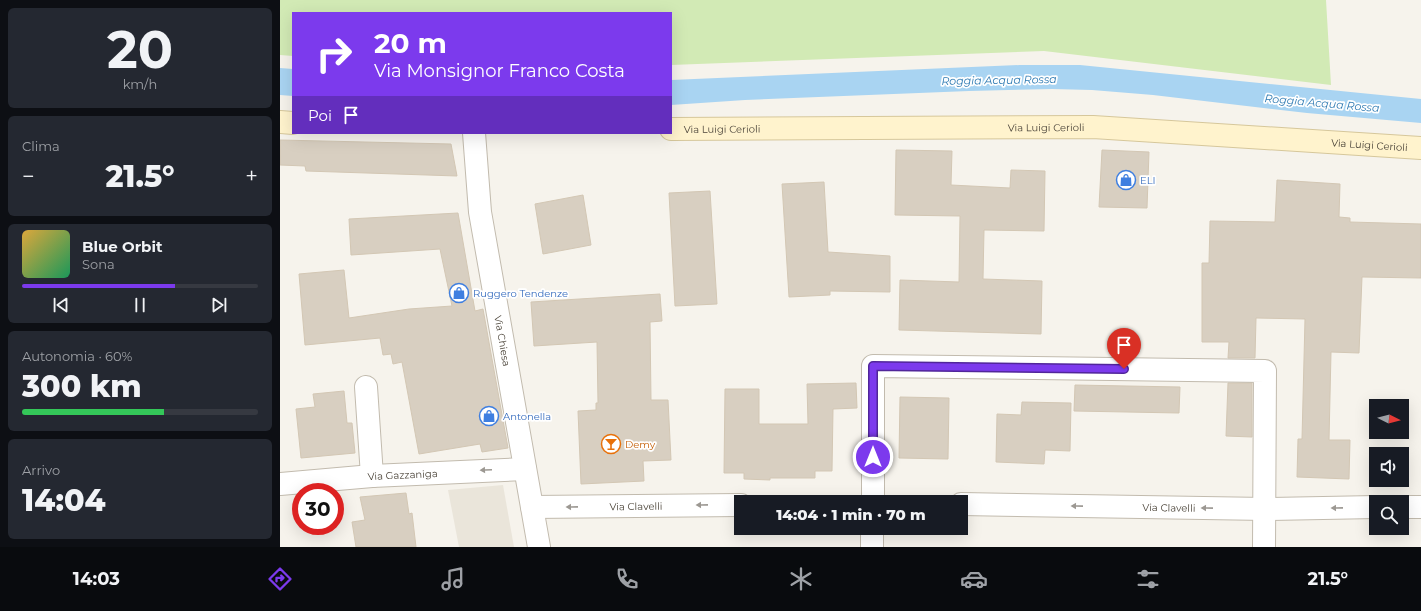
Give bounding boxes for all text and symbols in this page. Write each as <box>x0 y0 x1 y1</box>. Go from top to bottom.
text: 20 <box>107 18 173 81</box>
text: 20 m <box>374 26 447 60</box>
icon: right <box>308 28 360 80</box>
text: Via Monsignor Franco Costa <box>374 60 625 82</box>
water label: Roggia Acqua Rossa <box>941 72 1057 88</box>
text: km/h <box>123 76 157 92</box>
water label: Roggia Acqua Rossa <box>1264 91 1380 115</box>
icon: arrive <box>340 104 362 126</box>
text: Poi <box>308 106 332 125</box>
street label: Via Luigi Cerioli <box>1008 121 1084 134</box>
street label: Via Luigi Cerioli <box>684 122 760 135</box>
street label: Via Luigi Cerioli <box>1331 136 1408 154</box>
text: Clima <box>22 138 60 154</box>
text: 21.5° <box>105 158 175 195</box>
text: − <box>22 163 35 190</box>
text: + <box>245 163 258 190</box>
shop icon: ELI <box>1115 169 1137 191</box>
place label: ELI <box>1140 174 1156 187</box>
text: Blue Orbit <box>82 237 162 256</box>
text: Sona <box>82 256 115 272</box>
shop icon: Ruggero Tendenze <box>448 282 470 304</box>
place label: Ruggero Tendenze <box>473 287 568 300</box>
icon: previous <box>50 294 72 316</box>
icon: pause <box>129 294 151 316</box>
icon: next <box>208 294 230 316</box>
street label: Via Chiesa <box>492 314 514 367</box>
pin <box>1107 328 1141 369</box>
icon: arrive <box>1113 334 1135 356</box>
text: Autonomia · 60% <box>22 348 132 364</box>
text: 300 km <box>22 368 142 405</box>
north arrow <box>1369 399 1409 439</box>
map controls <box>1369 399 1409 535</box>
shop icon: Antonella <box>478 405 500 427</box>
place label: Antonella <box>503 410 551 423</box>
bar icon: Demy <box>600 433 622 455</box>
position arrow <box>852 436 894 478</box>
place label: Demy <box>625 438 656 451</box>
button: sound <box>1369 447 1409 487</box>
text: Arrivo <box>22 462 60 478</box>
street label: Via Gazzaniga <box>367 467 438 483</box>
one-way arrow <box>480 467 492 474</box>
text: 14:04 <box>22 482 105 519</box>
speed limit sign: 30 <box>292 483 344 535</box>
button: search <box>1369 495 1409 535</box>
street label: Via Clavelli <box>609 499 663 513</box>
street label: Via Clavelli <box>1142 500 1196 514</box>
one-way arrow <box>695 502 708 508</box>
one-way arrow <box>1070 503 1083 509</box>
one-way arrow <box>565 504 578 510</box>
text: 14:04 · 1 min · 70 m <box>776 505 926 524</box>
one-way arrow <box>1201 505 1213 512</box>
one-way arrow <box>1330 505 1343 511</box>
icon: directions <box>266 565 294 593</box>
icon: music <box>439 565 467 593</box>
icon: phone <box>613 565 641 593</box>
icon: climate <box>787 565 815 593</box>
icon: car <box>960 565 988 593</box>
icon: filters <box>1134 565 1162 593</box>
text: 14:03 <box>73 568 120 590</box>
text: 21.5° <box>1308 568 1348 590</box>

